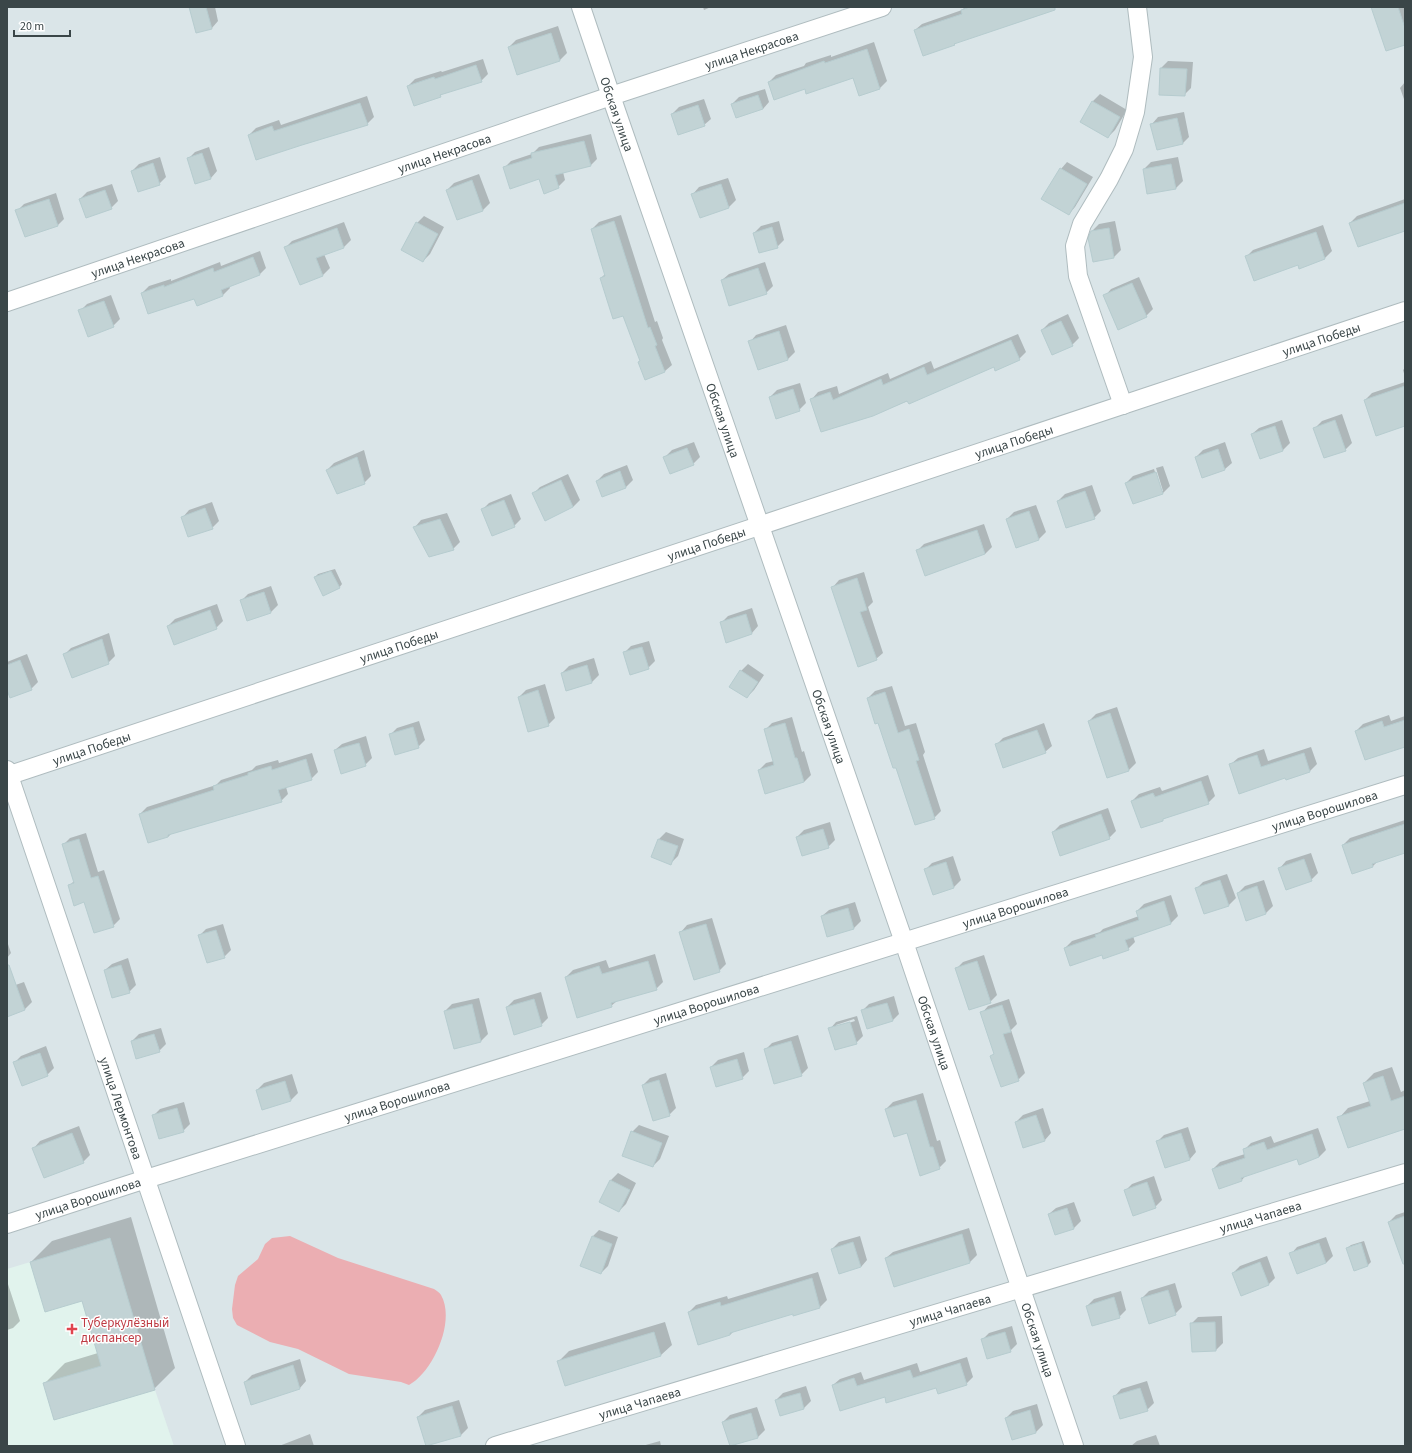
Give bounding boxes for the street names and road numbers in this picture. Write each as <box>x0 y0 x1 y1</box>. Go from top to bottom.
street label: улица Некрасова <box>703 27 801 75</box>
street label: Обская улица <box>595 75 638 154</box>
street label: улица Некрасова <box>396 130 494 178</box>
street label: улица Некрасова <box>89 234 187 283</box>
street label: улица Победы <box>1280 318 1363 361</box>
street label: Обская улица <box>701 381 744 460</box>
street label: улица Победы <box>973 421 1056 463</box>
street label: улица Победы <box>665 523 748 566</box>
street label: улица Победы <box>358 625 441 668</box>
street label: Обская улица <box>807 687 850 766</box>
street label: улица Победы <box>50 727 133 770</box>
street label: улица Ворошилова <box>1270 786 1380 836</box>
street label: улица Ворошилова <box>960 883 1071 933</box>
street label: улица Ворошилова <box>651 980 762 1030</box>
street label: Обская улица <box>913 993 955 1073</box>
street label: улица Лермонтова <box>95 1055 146 1162</box>
street label: улица Ворошилова <box>342 1076 452 1126</box>
street label: улица Ворошилова <box>33 1173 143 1224</box>
street label: улица Чапаева <box>1218 1197 1304 1238</box>
street label: улица Чапаева <box>907 1290 993 1331</box>
street label: Обская улица <box>1016 1300 1058 1380</box>
street label: улица Чапаева <box>597 1383 683 1424</box>

